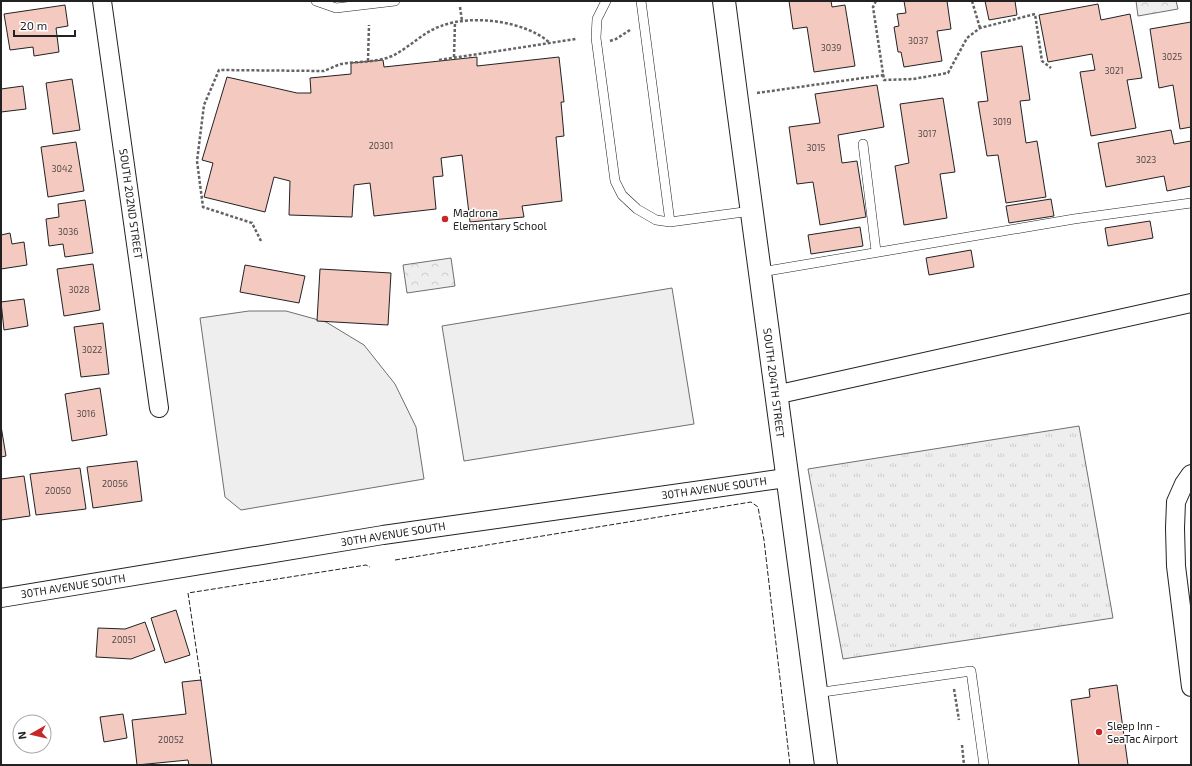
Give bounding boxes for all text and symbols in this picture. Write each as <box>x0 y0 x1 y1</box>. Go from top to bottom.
scale bar <box>14 12 75 38</box>
text: 20 m <box>20 18 47 32</box>
house number: 3037 <box>908 35 928 46</box>
house number: 3039 <box>821 42 841 53</box>
house number: 3025 <box>1162 51 1182 62</box>
house number: 3021 <box>1104 65 1124 76</box>
house number: 3019 <box>992 116 1012 127</box>
house number: 3017 <box>918 128 937 139</box>
house number: 20301 <box>369 140 393 151</box>
house number: 3015 <box>807 142 826 153</box>
street label: SOUTH 202ND STREET <box>117 148 146 261</box>
house number: 3023 <box>1136 154 1156 165</box>
house number: 3042 <box>51 163 73 174</box>
place label: Madrona Elementary School <box>453 206 547 232</box>
marker: Madrona Elementary School <box>440 214 450 224</box>
house number: 3036 <box>58 226 78 237</box>
house number: 3028 <box>69 284 89 295</box>
street label: SOUTH 204TH STREET <box>761 327 788 439</box>
house number: 3022 <box>82 344 102 355</box>
house number: 3016 <box>76 408 96 419</box>
street label: 30TH AVENUE SOUTH <box>660 474 767 501</box>
house number: 20056 <box>102 478 128 489</box>
house number: 20050 <box>45 485 71 496</box>
street label: 30TH AVENUE SOUTH <box>339 519 446 548</box>
street label: 30TH AVENUE SOUTH <box>19 571 126 600</box>
house number: 20051 <box>112 634 136 645</box>
north arrow <box>12 714 52 754</box>
place label: Sleep Inn - SeaTac Airport <box>1107 719 1178 745</box>
marker: Sleep Inn - SeaTac Airport <box>1094 727 1104 737</box>
text: N <box>15 731 29 740</box>
house number: 20052 <box>158 734 184 745</box>

